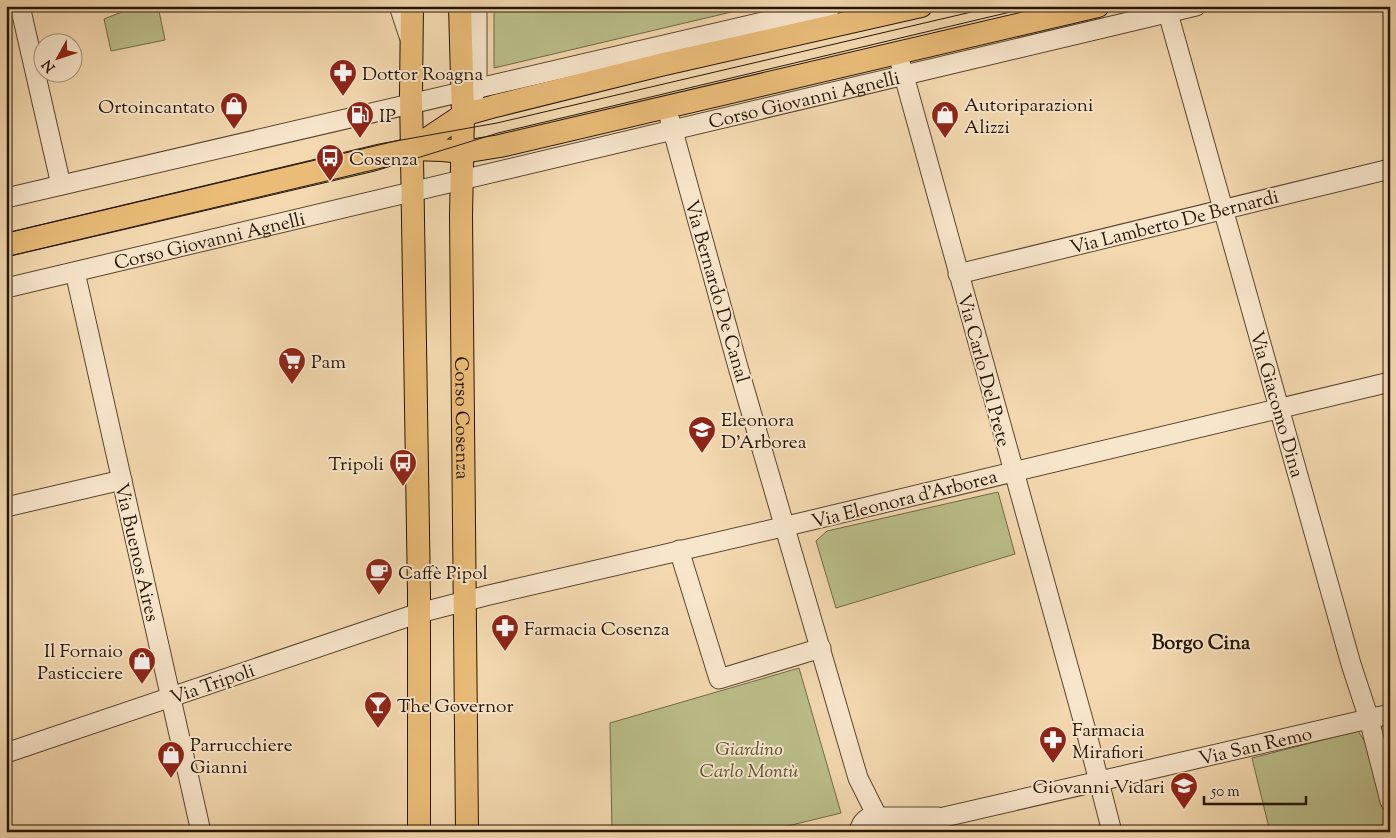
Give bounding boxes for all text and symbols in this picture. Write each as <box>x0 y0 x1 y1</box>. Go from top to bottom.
north arrow <box>32 32 82 82</box>
text: N <box>38 54 61 76</box>
pharmacy icon: Dottor Roagna <box>328 58 358 97</box>
place label: Dottor Roagna <box>362 62 483 89</box>
street label: Corso Giovanni Agnelli <box>706 66 903 137</box>
shop icon: Ortoincantato <box>219 91 249 130</box>
place label: Autoriparazioni Alizzi <box>964 93 1093 142</box>
place label: Ortoincantato <box>98 95 215 122</box>
fuel station icon: IP <box>345 100 375 139</box>
shop icon: Autoriparazioni Alizzi <box>930 100 960 139</box>
place label: IP <box>379 104 396 131</box>
bus stop icon: Cosenza <box>315 143 345 182</box>
place label: Cosenza <box>349 147 418 174</box>
street label: Via Lamberto De Bernardi <box>1067 184 1282 262</box>
street label: Via Bernardo De Canal <box>677 197 755 386</box>
street label: Corso Giovanni Agnelli <box>112 207 308 278</box>
street label: Via Carlo Del Prete <box>949 291 1016 450</box>
street label: Via Giacomo Dina <box>1242 328 1309 481</box>
supermarket icon: Pam <box>277 346 307 385</box>
place label: Pam <box>311 350 346 377</box>
street label: Corso Cosenza <box>446 356 475 480</box>
place label: Eleonora D’Arborea <box>721 408 807 457</box>
school or university icon: Eleonora D’Arborea <box>687 415 717 454</box>
bus stop icon: Tripoli <box>388 448 418 487</box>
place label: Tripoli <box>328 452 384 479</box>
street label: Via Eleonora d'Arborea <box>809 464 1001 537</box>
street label: Via Buenos Aires <box>107 481 165 624</box>
cafe icon: Caffè Pipol <box>364 557 394 596</box>
place label: Caffè Pipol <box>398 561 488 588</box>
pharmacy icon: Farmacia Cosenza <box>490 613 520 652</box>
place label: Farmacia Cosenza <box>524 617 670 644</box>
district label: Borgo Cina <box>1152 630 1251 659</box>
place label: Il Fornaio Pasticciere <box>37 639 123 688</box>
shop icon: Il Fornaio Pasticciere <box>127 646 157 685</box>
street label: Via Tripoli <box>167 658 259 712</box>
bar icon: The Governor <box>363 690 393 729</box>
place label: The Governor <box>397 694 514 721</box>
place label: Farmacia Mirafiori <box>1072 718 1145 767</box>
street label: Via San Remo <box>1196 721 1315 774</box>
pharmacy icon: Farmacia Mirafiori <box>1038 725 1068 764</box>
place label: Parrucchiere Gianni <box>190 733 293 782</box>
park label: Giardino Carlo Montù <box>699 737 799 786</box>
shop icon: Parrucchiere Gianni <box>156 740 186 779</box>
school or university icon: Giovanni Vidari <box>1169 771 1199 810</box>
scale bar <box>1204 773 1306 805</box>
place label: Giovanni Vidari <box>1032 775 1165 802</box>
text: 50 m <box>1210 782 1240 803</box>

